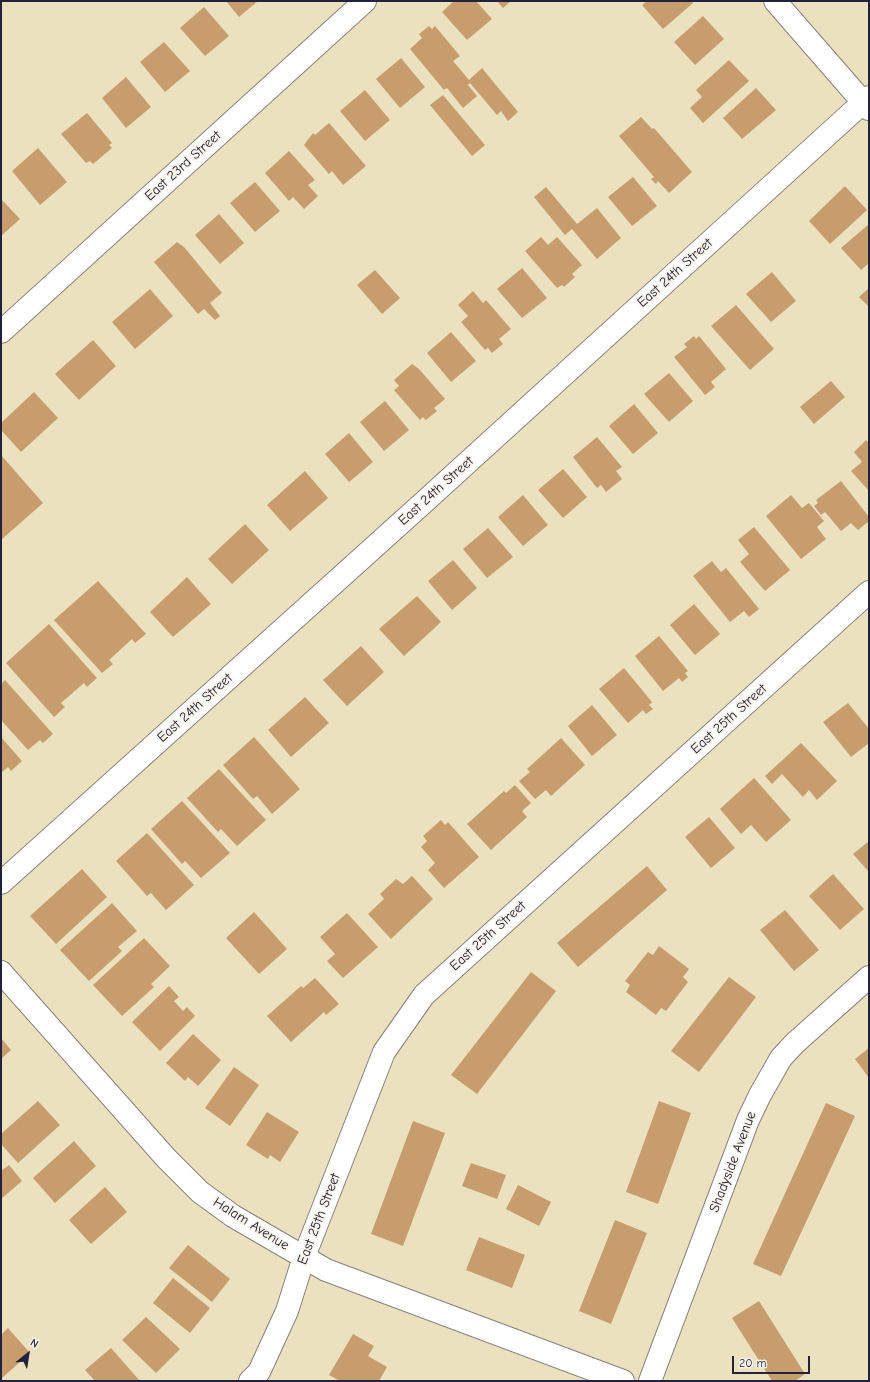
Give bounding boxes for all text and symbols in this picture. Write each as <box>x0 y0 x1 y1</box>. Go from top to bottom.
street label: East 23rd Street <box>141 127 225 205</box>
street label: East 24th Street <box>634 235 716 311</box>
street label: East 24th Street <box>395 453 477 529</box>
street label: East 24th Street <box>154 670 236 746</box>
street label: East 25th Street <box>688 681 770 757</box>
street label: East 25th Street <box>447 898 529 974</box>
street label: Shadyside Avenue <box>706 1109 760 1215</box>
street label: East 25th Street <box>294 1171 344 1267</box>
street label: Halam Avenue <box>210 1194 292 1254</box>
north arrow <box>8 1334 48 1374</box>
text: N <box>28 1336 41 1351</box>
scale bar <box>734 1348 812 1374</box>
text: 20 m <box>739 1356 767 1370</box>

